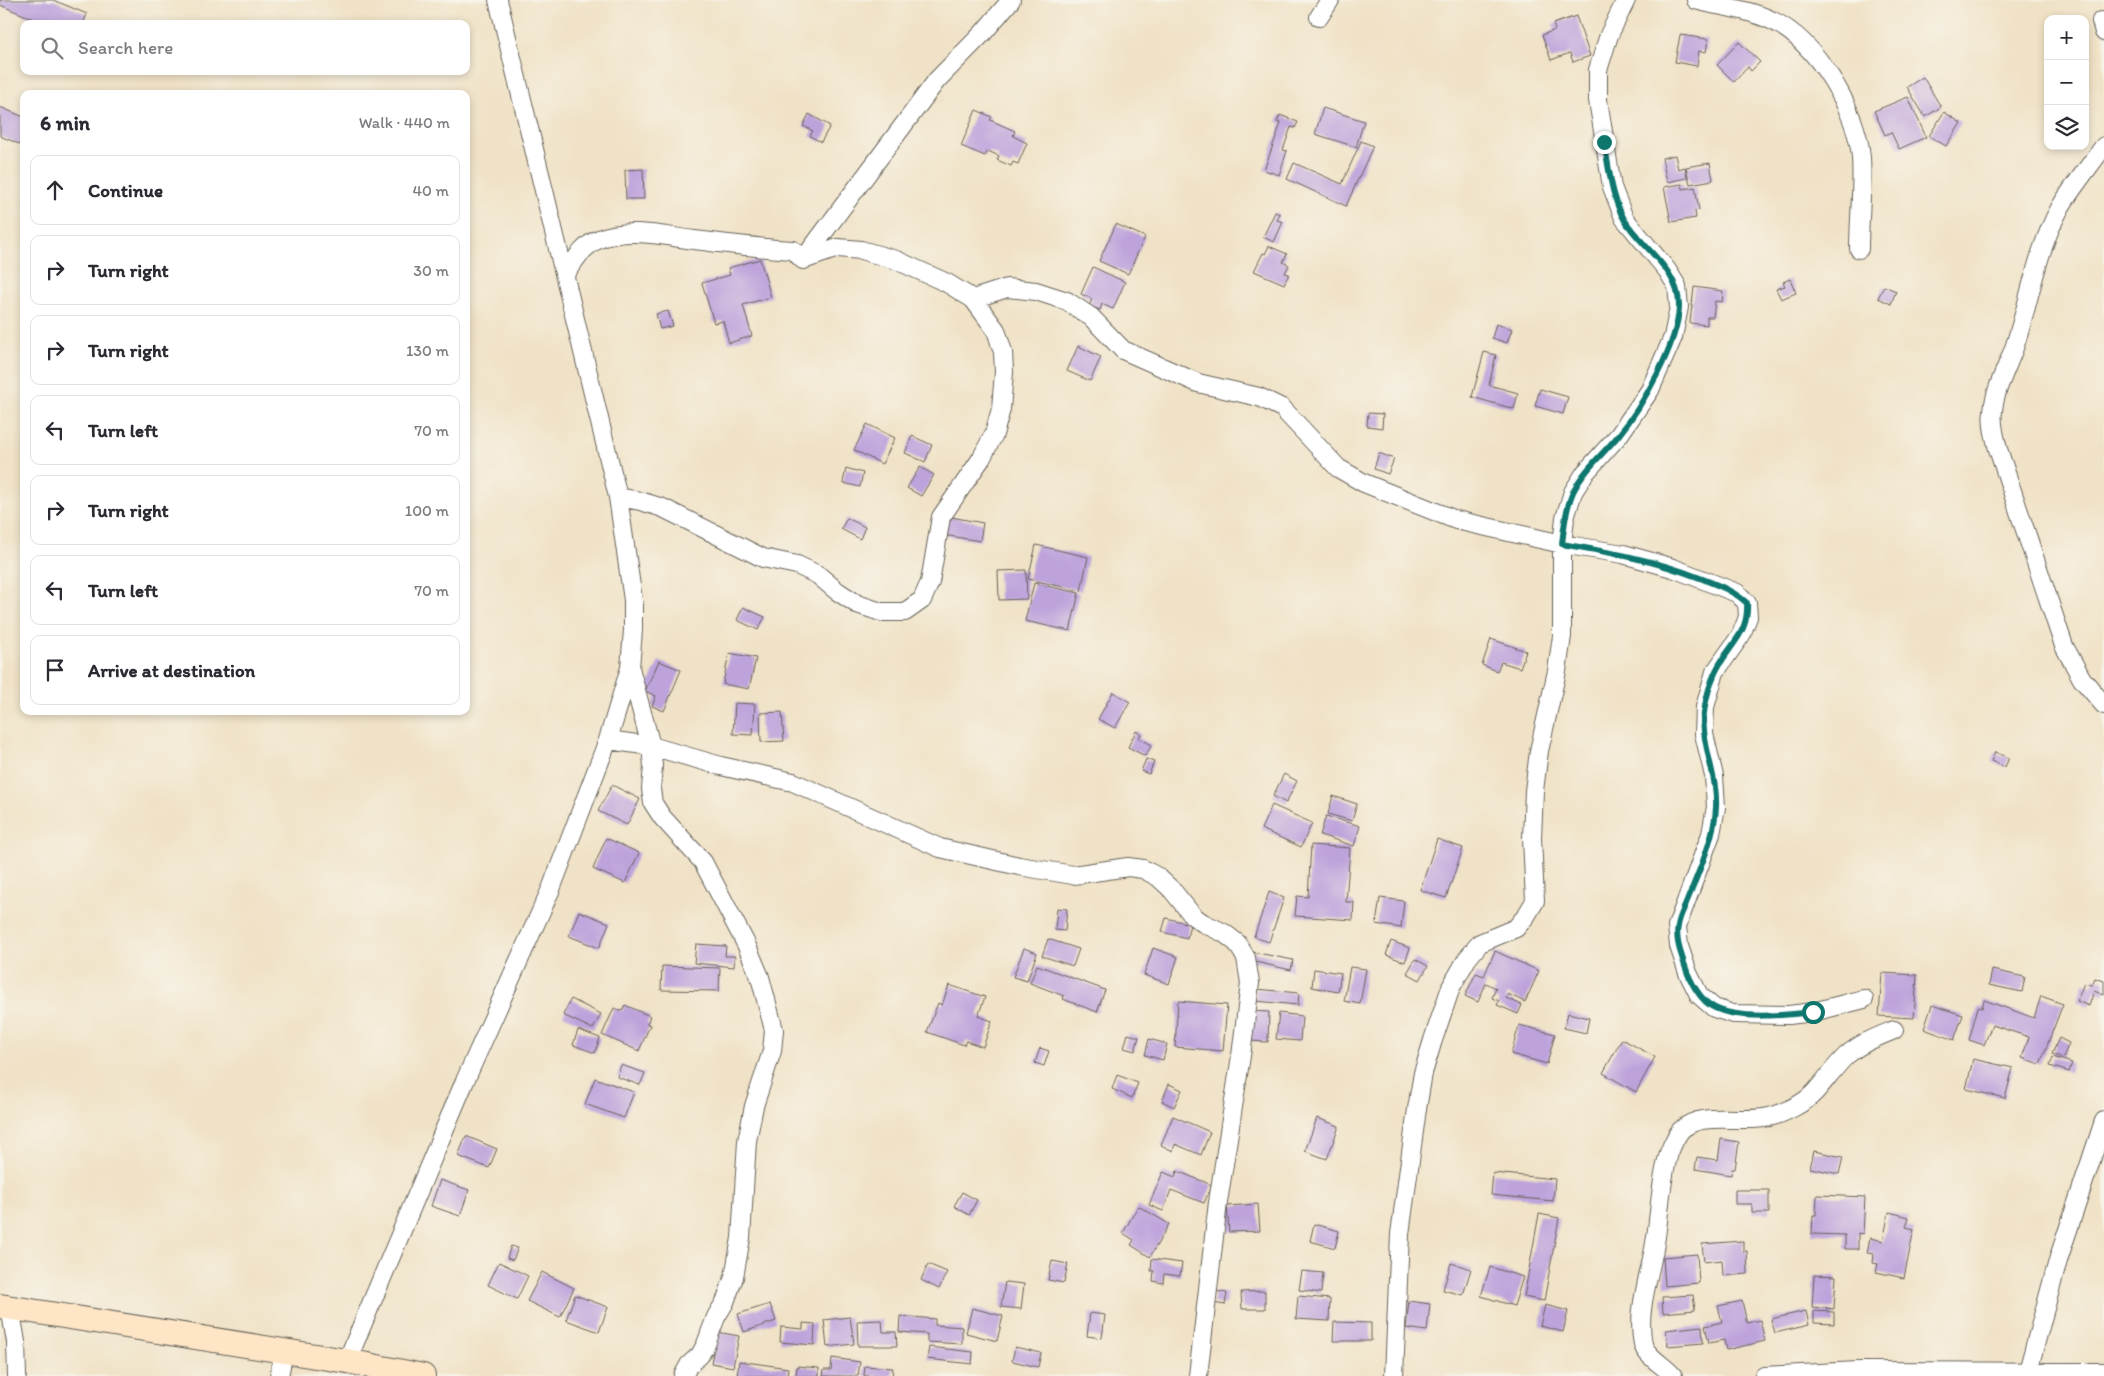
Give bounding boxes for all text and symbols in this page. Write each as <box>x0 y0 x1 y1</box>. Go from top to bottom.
map controls <box>2044 15 2089 150</box>
button: + <box>2044 15 2089 60</box>
search box <box>20 20 470 75</box>
icon: search <box>38 34 66 62</box>
text: Search here <box>78 36 173 59</box>
button: − <box>2044 60 2089 105</box>
button: layers <box>2044 105 2089 150</box>
text: 6 min <box>40 110 90 135</box>
text: Walk · 440 m <box>359 113 450 132</box>
route end <box>1593 131 1616 154</box>
icon: ahead <box>41 176 69 204</box>
text: Continue <box>88 179 163 202</box>
text: 40 m <box>412 181 449 200</box>
icon: right <box>41 256 69 284</box>
text: Turn right <box>88 259 169 282</box>
text: 30 m <box>413 261 449 280</box>
icon: right <box>41 336 69 364</box>
text: Turn right <box>88 339 169 362</box>
text: 130 m <box>406 341 449 360</box>
icon: left <box>41 416 69 444</box>
text: Turn left <box>88 419 158 442</box>
text: 70 m <box>414 421 449 440</box>
icon: right <box>41 496 69 524</box>
text: Turn right <box>88 499 169 522</box>
text: 100 m <box>405 501 449 520</box>
icon: left <box>41 576 69 604</box>
text: Turn left <box>88 579 158 602</box>
text: 70 m <box>414 581 449 600</box>
icon: arrive <box>41 656 69 684</box>
text: Arrive at destination <box>88 659 255 682</box>
route start <box>1802 1001 1825 1024</box>

